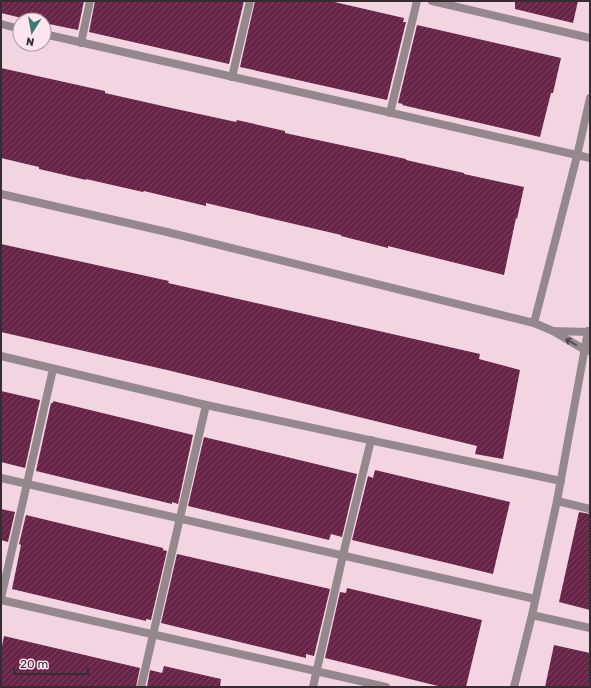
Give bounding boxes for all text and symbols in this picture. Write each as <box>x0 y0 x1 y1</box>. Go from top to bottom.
north arrow <box>12 12 52 52</box>
text: N <box>25 34 35 48</box>
one-way arrow <box>565 337 577 345</box>
scale bar <box>14 650 88 676</box>
text: 20 m <box>20 657 48 671</box>

